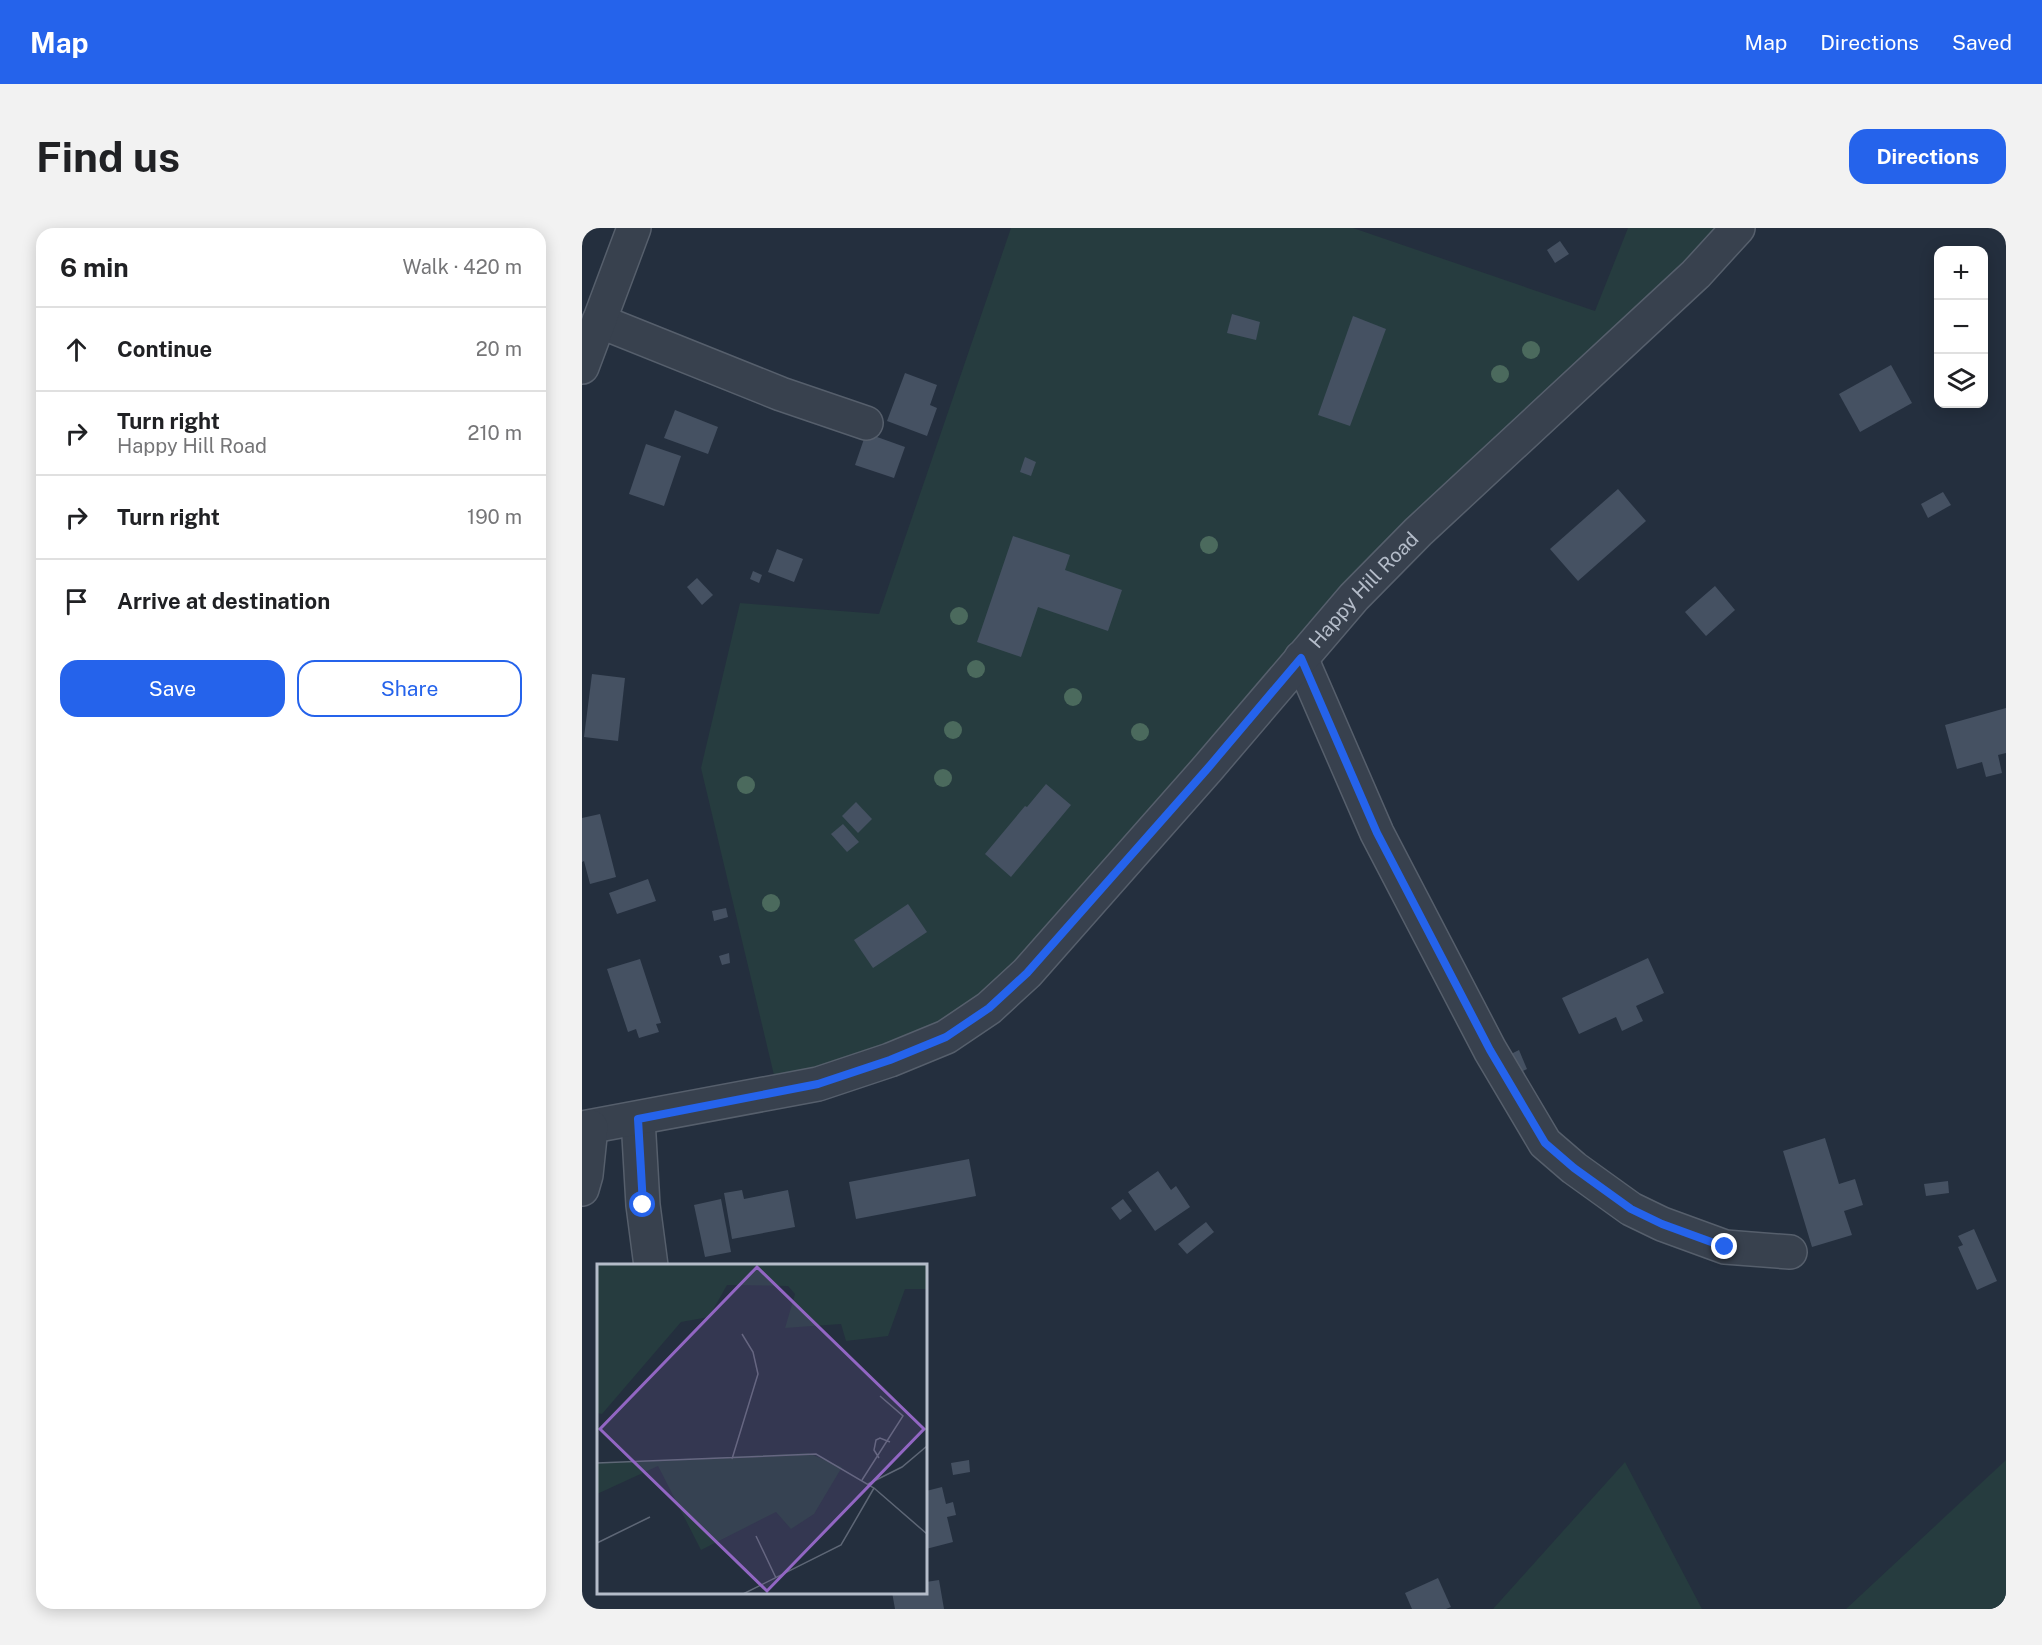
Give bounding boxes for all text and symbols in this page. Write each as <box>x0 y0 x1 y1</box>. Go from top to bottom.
text: Map <box>30 26 89 59</box>
text: Map <box>1745 30 1787 55</box>
text: Directions <box>1820 30 1919 55</box>
text: Saved <box>1952 30 2012 55</box>
button: Directions <box>1849 129 2006 184</box>
text: Find us <box>36 132 180 181</box>
map controls <box>1934 246 1988 408</box>
button: + <box>1934 246 1988 300</box>
text: 6 min <box>60 252 129 283</box>
text: Walk · 420 m <box>402 255 522 279</box>
button: − <box>1934 300 1988 354</box>
icon: ahead <box>60 333 93 366</box>
text: Continue <box>117 336 212 362</box>
text: 20 m <box>476 337 522 361</box>
button: layers <box>1934 354 1988 408</box>
text: Turn right <box>117 408 220 434</box>
icon: right <box>60 417 93 450</box>
text: 210 m <box>468 421 522 445</box>
text: Happy Hill Road <box>117 434 267 458</box>
icon: right <box>60 501 93 534</box>
text: Turn right <box>117 504 220 530</box>
text: 190 m <box>467 505 522 529</box>
street label: Happy Hill Road <box>1304 527 1423 653</box>
icon: arrive <box>60 585 93 618</box>
text: Arrive at destination <box>117 588 330 614</box>
button: Save <box>60 660 285 717</box>
button: Share <box>297 660 522 717</box>
route start <box>629 1191 655 1217</box>
route end <box>1711 1233 1737 1259</box>
inset map <box>597 1264 927 1594</box>

